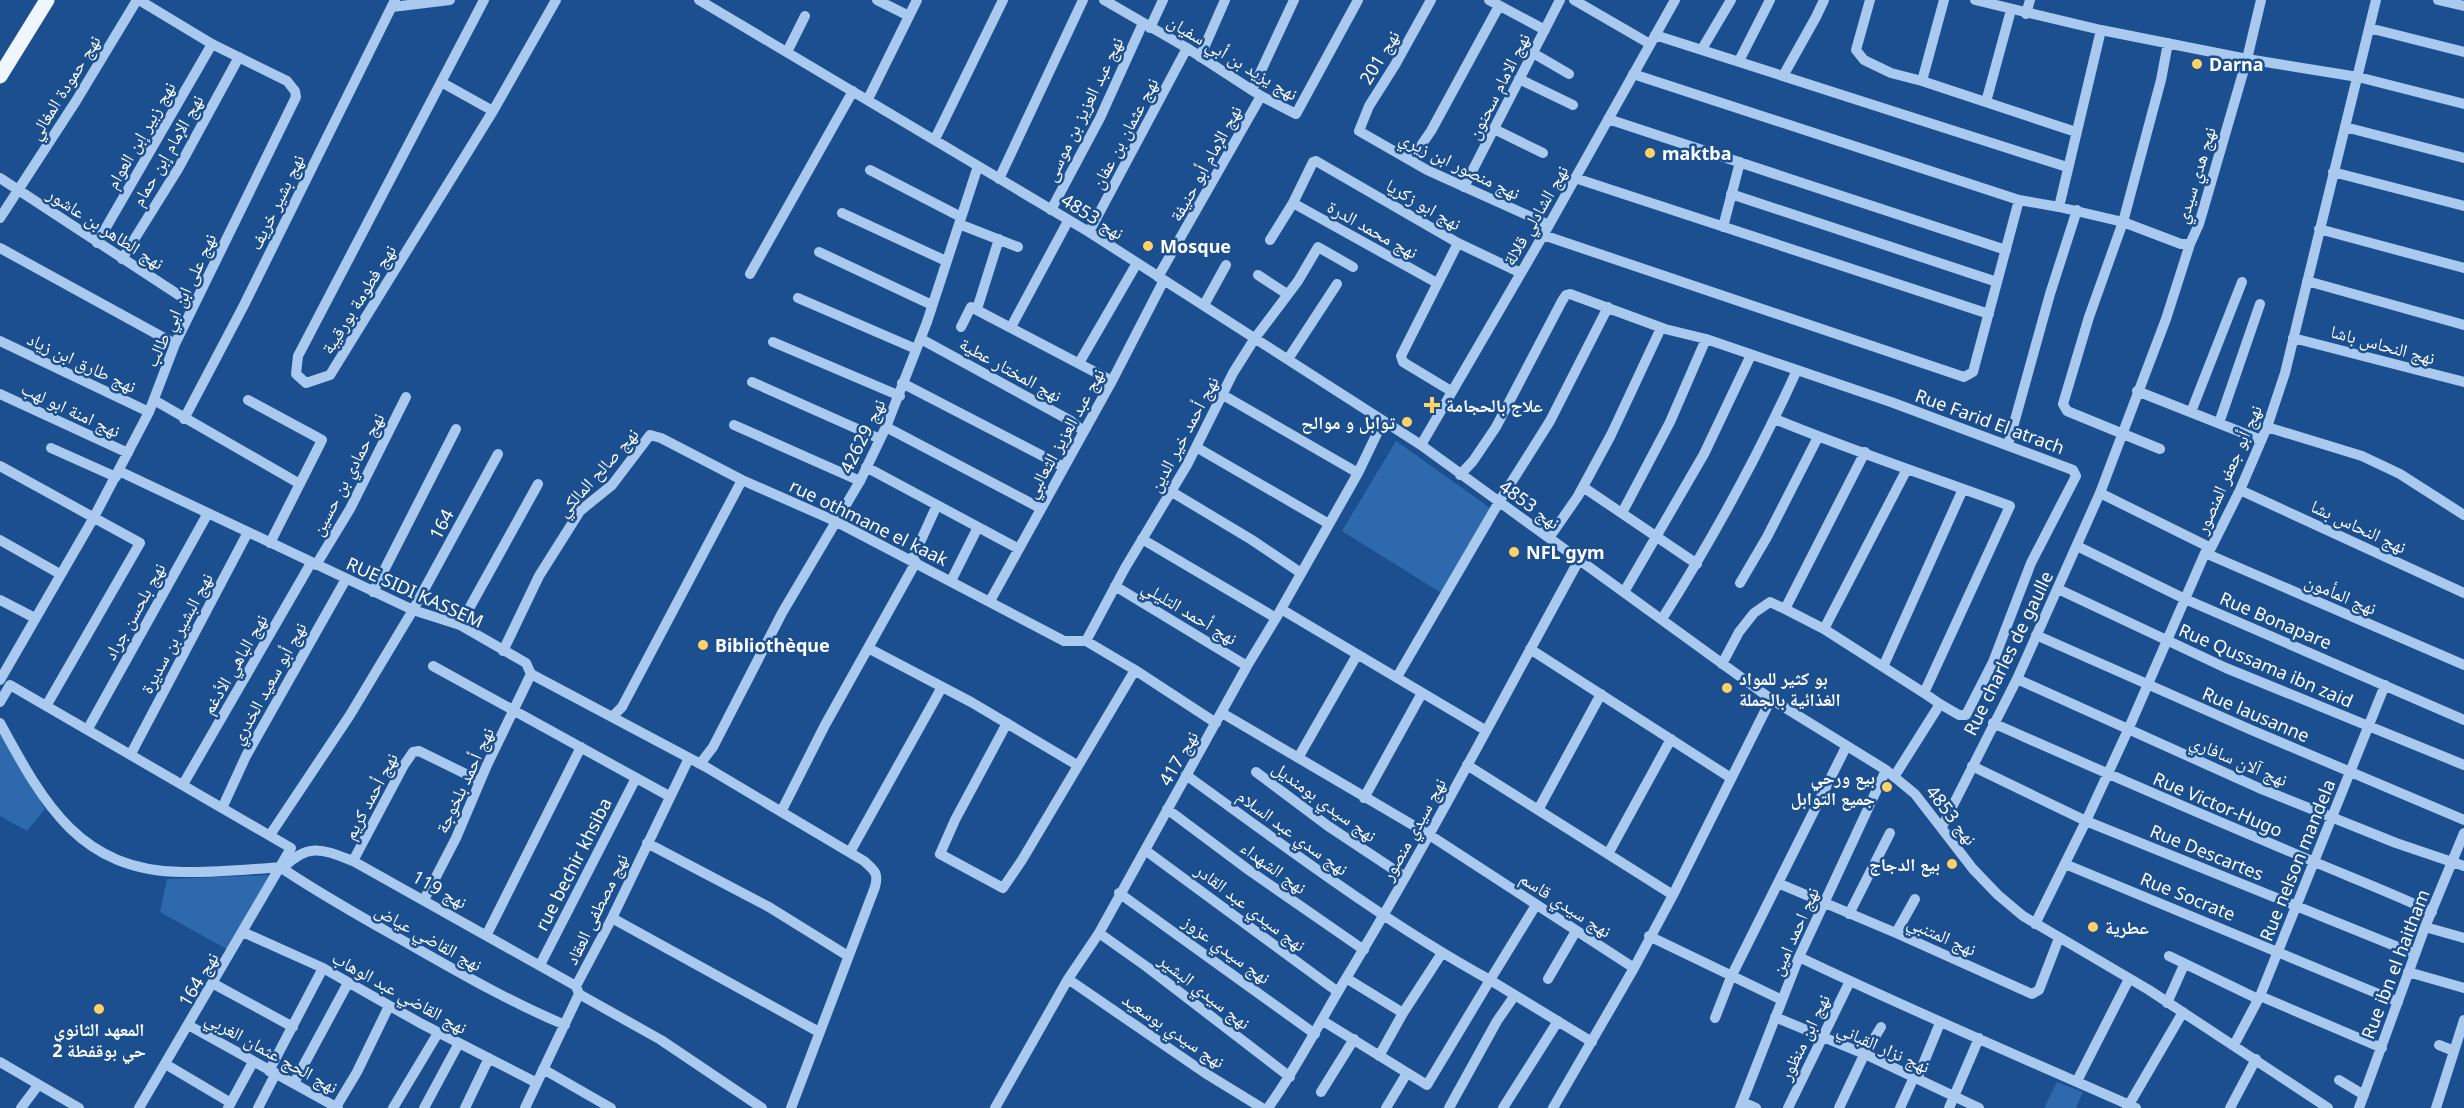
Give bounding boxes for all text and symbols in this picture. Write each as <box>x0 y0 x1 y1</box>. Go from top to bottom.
street label: نهج يزيد بن أبي سفيان <box>1161 9 1303 109</box>
street label: نهج 201 <box>1353 25 1405 89</box>
street label: نهج الامام سحنون <box>1461 29 1536 144</box>
street label: نهج حمودة المغالي <box>22 30 109 146</box>
street label: نهج عبد العزيز بن موسى <box>1038 33 1129 186</box>
place label: Darna <box>2209 52 2264 76</box>
marker: Darna <box>2190 57 2204 71</box>
street label: نهج عثمان بن عفان <box>1085 73 1164 193</box>
street label: نهج زبير إبن العوام <box>100 77 181 194</box>
street label: نهج الإمام إبن حمام <box>125 90 210 211</box>
street label: نهج الإمام أبو حنيفة <box>1163 101 1248 226</box>
street label: نهج هدي سيدي <box>2169 124 2225 227</box>
street label: نهج منصور ابن زيري <box>1394 125 1525 208</box>
place label: maktba <box>1662 141 1731 165</box>
marker: maktba <box>1643 146 1657 160</box>
street label: نهج بشير خريف <box>243 150 310 254</box>
street label: نهج الشادلي قلالة <box>1497 161 1576 271</box>
street label: نهج ابو زكريا <box>1381 173 1466 236</box>
street label: نهج الطاهر بن عاشور <box>42 181 169 276</box>
street label: نهج 4853 <box>1057 187 1129 246</box>
street label: نهج محمد الدرة <box>1323 194 1423 265</box>
street label: نهج على ابن ابي طالب <box>139 229 225 372</box>
place label: Mosque <box>1160 234 1231 258</box>
marker: Mosque <box>1141 239 1155 253</box>
street label: نهج فطومة بورقيبة <box>315 240 402 359</box>
street label: نهج النحاس باشا <box>2328 319 2438 370</box>
street label: نهج طارق ابن زياد <box>23 326 140 399</box>
street label: نهج المختار عطية <box>955 331 1067 408</box>
street label: نهج عبد العزيز الثعالبي <box>1018 364 1113 504</box>
street label: نهج أحمد خير الدين <box>1142 372 1225 497</box>
street label: نهج امنة ابو لهب <box>17 376 124 443</box>
street label: Rue Farid El atrach <box>1912 383 2068 459</box>
place label: علاج بالحجامة <box>1446 393 1543 417</box>
street label: نهج 42629 <box>834 395 891 478</box>
marker: علاج بالحجامة <box>1423 396 1441 414</box>
street label: نهج أبو جعفر المنصور <box>2188 401 2268 539</box>
street label: نهج حمادي بن حسين <box>305 408 393 541</box>
place label: توابل و موالح <box>1301 410 1395 435</box>
marker: توابل و موالح <box>1400 415 1414 429</box>
street label: نهج صالح المالكي <box>551 422 646 524</box>
street label: rue othmane el kaak <box>786 473 953 571</box>
street label: نهج 4853 <box>1494 474 1565 535</box>
street label: نهج النحاس بشا <box>2307 493 2411 560</box>
street label: 164 <box>423 505 459 543</box>
place label: NFL gym <box>1526 540 1604 564</box>
marker: NFL gym <box>1507 545 1521 559</box>
street label: RUE SIDI KASSEM <box>343 551 487 633</box>
street label: نهج بلحسن جراد <box>97 558 171 664</box>
street label: Rue charles de gaulle <box>1958 567 2058 739</box>
street label: نهج البشير بن سديرة <box>134 568 219 698</box>
street label: نهج المأمون <box>2301 568 2381 621</box>
street label: نهج أحمد التليلي <box>1136 574 1242 653</box>
street label: Rue Bonapare <box>2216 586 2336 654</box>
street label: نهج الباهي الأدغم <box>196 609 276 720</box>
street label: نهج أبو سعيد الخدري <box>224 617 315 750</box>
street label: Rue Qussama ibn zaid <box>2175 617 2357 713</box>
place label: Bibliothèque <box>715 633 830 657</box>
marker: Bibliothèque <box>696 638 710 652</box>
place label: بو كثير للمواد الغذائية بالجملة <box>1739 666 1841 711</box>
marker: بو كثير للمواد الغذائية بالجملة <box>1720 681 1734 695</box>
street label: Rue lausanne <box>2199 681 2313 747</box>
street label: نهج أحمد بلخوجة <box>429 723 500 837</box>
street label: نهج 417 <box>1153 726 1204 790</box>
street label: نهج آلان سافاري <box>2185 729 2292 795</box>
street label: نهج أحمد كريم <box>337 748 404 844</box>
street label: نهج سيدي بومنديل <box>1266 755 1382 850</box>
place label: بيع ورحي جميع التوابل <box>1791 765 1875 811</box>
street label: Rue Victor-Hugo <box>2150 766 2286 842</box>
street label: نهج سيدي منصور <box>1374 773 1454 887</box>
street label: Rue nelson mandela <box>2254 776 2340 944</box>
marker: بيع ورحي جميع التوابل <box>1880 780 1894 794</box>
street label: نهج 4853 <box>1920 780 1983 850</box>
street label: نهج سدي عبد السلام <box>1230 783 1354 883</box>
street label: rue bechir khsiba <box>529 793 617 935</box>
street label: Rue Descartes <box>2147 818 2267 886</box>
street label: نهج الشهداء <box>1236 835 1312 900</box>
street label: نهج مصطفى العقاد <box>559 850 634 969</box>
place label: بيع الدجاج <box>1869 852 1940 877</box>
street label: نهج سيدي عبد القادر <box>1188 857 1311 959</box>
marker: بيع الدجاج <box>1945 857 1959 871</box>
street label: نهج 119 <box>408 864 472 915</box>
street label: نهج سيدي قاسم <box>1514 865 1616 946</box>
street label: Rue Socrate <box>2137 866 2239 926</box>
street label: نهج احمد امين <box>1764 883 1825 979</box>
street label: Rue ibn el haitham <box>2355 886 2435 1042</box>
street label: نهج القاضي عياض <box>369 898 487 980</box>
street label: نهج سيدي عزوز <box>1175 908 1276 992</box>
street label: نهج المتنبي <box>1902 909 1980 964</box>
place label: عطرية <box>2105 915 2149 939</box>
marker: عطرية <box>2086 920 2100 934</box>
street label: نهج القاضي عبد الوهاب <box>326 945 472 1042</box>
street label: نهج 164 <box>172 947 224 1011</box>
street label: نهج سيدي البشير <box>1151 947 1256 1037</box>
street label: نهج سيدي بوسعيد <box>1116 987 1230 1076</box>
street label: نهج ابن منظور <box>1772 990 1836 1085</box>
marker: المعهد الثانوي حي بوقفطة 2 <box>92 1002 106 1016</box>
street label: نهج الحج عثمان الغربي <box>200 1006 343 1102</box>
street label: نهج نزار القباني <box>1833 1016 1934 1081</box>
place label: المعهد الثانوي حي بوقفطة 2 <box>52 1017 146 1065</box>

